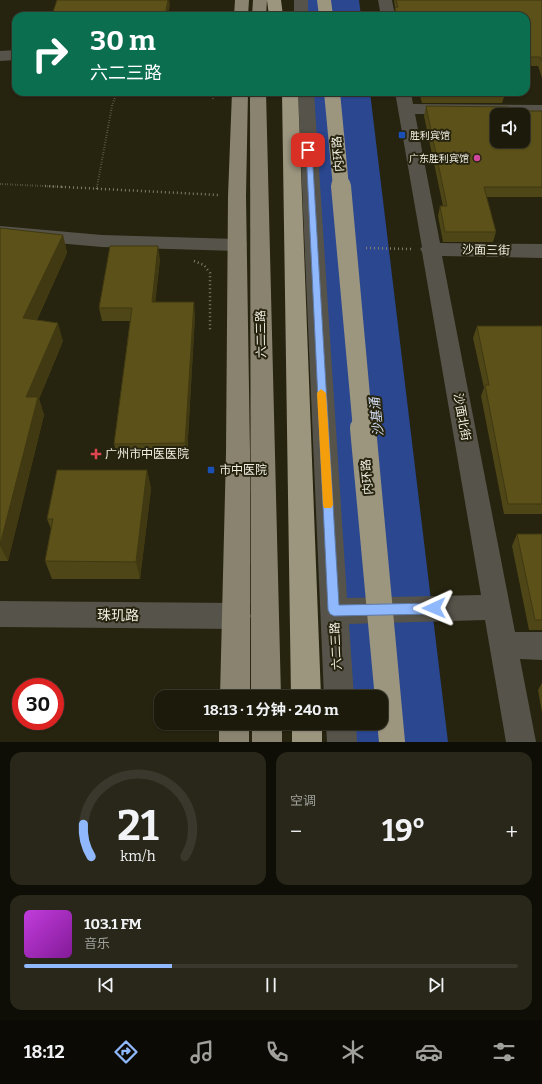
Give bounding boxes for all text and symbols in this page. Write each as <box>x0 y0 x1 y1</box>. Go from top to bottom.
text: 30 m <box>90 24 156 57</box>
icon: right <box>24 28 76 80</box>
text: 六二三路 <box>90 62 162 84</box>
map controls <box>490 108 530 148</box>
button: sound <box>490 108 530 148</box>
marker: 胜利宾馆 <box>397 130 407 140</box>
place label: 胜利宾馆 <box>410 130 450 142</box>
pin <box>291 133 325 167</box>
street label: 内环路 <box>329 135 347 173</box>
icon: arrive <box>297 139 319 161</box>
place label: 广东胜利宾馆 <box>409 153 469 165</box>
marker: 广东胜利宾馆 <box>472 153 482 163</box>
street label: 沙面三街 <box>462 243 510 257</box>
street label: 六二三路 <box>254 310 268 358</box>
street label: 沙面北街 <box>451 392 473 442</box>
water label: 沙基涌 <box>367 395 386 437</box>
place label: 广州市中医医院 <box>105 447 189 461</box>
marker: 广州市中医医院 <box>90 448 102 460</box>
street label: 内环路 <box>358 458 376 496</box>
place label: 市中医院 <box>219 463 267 477</box>
marker: 市中医院 <box>206 465 216 475</box>
position arrow <box>413 587 455 629</box>
street label: 珠玑路 <box>97 607 139 624</box>
street label: 六二三路 <box>328 622 344 670</box>
speed limit sign: 30 <box>12 678 64 730</box>
text: 18:13 · 1 分钟 · 240 m <box>203 701 339 719</box>
text: 空调 <box>290 793 316 808</box>
text: 21 <box>117 800 159 850</box>
text: 19° <box>382 813 426 849</box>
text: − <box>290 818 302 845</box>
text: + <box>505 818 518 845</box>
text: km/h <box>120 847 156 864</box>
text: 103.1 FM <box>84 915 142 933</box>
text: 音乐 <box>84 936 110 951</box>
icon: previous <box>95 974 117 996</box>
icon: pause <box>260 974 282 996</box>
icon: next <box>425 974 447 996</box>
icon: directions <box>112 1038 140 1066</box>
icon: music <box>188 1038 216 1066</box>
icon: phone <box>263 1038 291 1066</box>
icon: climate <box>339 1038 367 1066</box>
icon: car <box>415 1038 443 1066</box>
icon: filters <box>490 1038 518 1066</box>
text: 18:12 <box>24 1041 65 1063</box>

